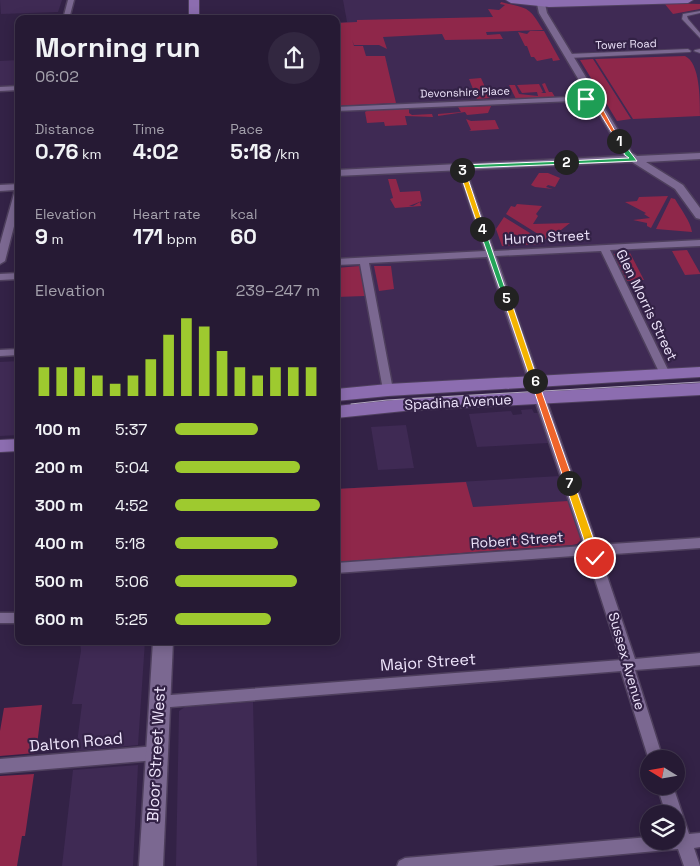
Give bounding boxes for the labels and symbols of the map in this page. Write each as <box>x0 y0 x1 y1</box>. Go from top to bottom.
street label: Tower Road <box>595 36 657 52</box>
pin <box>565 78 607 120</box>
street label: Devonshire Place <box>420 83 510 101</box>
pin: 1 <box>606 128 632 154</box>
pin: 2 <box>554 150 578 174</box>
pin: 3 <box>450 158 474 182</box>
pin: 4 <box>470 216 494 242</box>
street label: Huron Street <box>503 226 591 248</box>
street label: Glen Morris Street <box>612 246 682 364</box>
pin: 5 <box>494 286 518 310</box>
pin: 6 <box>522 368 548 394</box>
street label: Spadina Avenue <box>404 390 512 414</box>
pin: 7 <box>556 470 582 496</box>
street label: Robert Street <box>470 528 564 552</box>
pin <box>574 537 616 579</box>
street label: Sussex Avenue <box>604 610 650 712</box>
street label: Major Street <box>379 648 477 676</box>
street label: Bloor Street West <box>142 685 170 823</box>
street label: Dalton Road <box>28 727 124 757</box>
north arrow <box>640 750 685 795</box>

